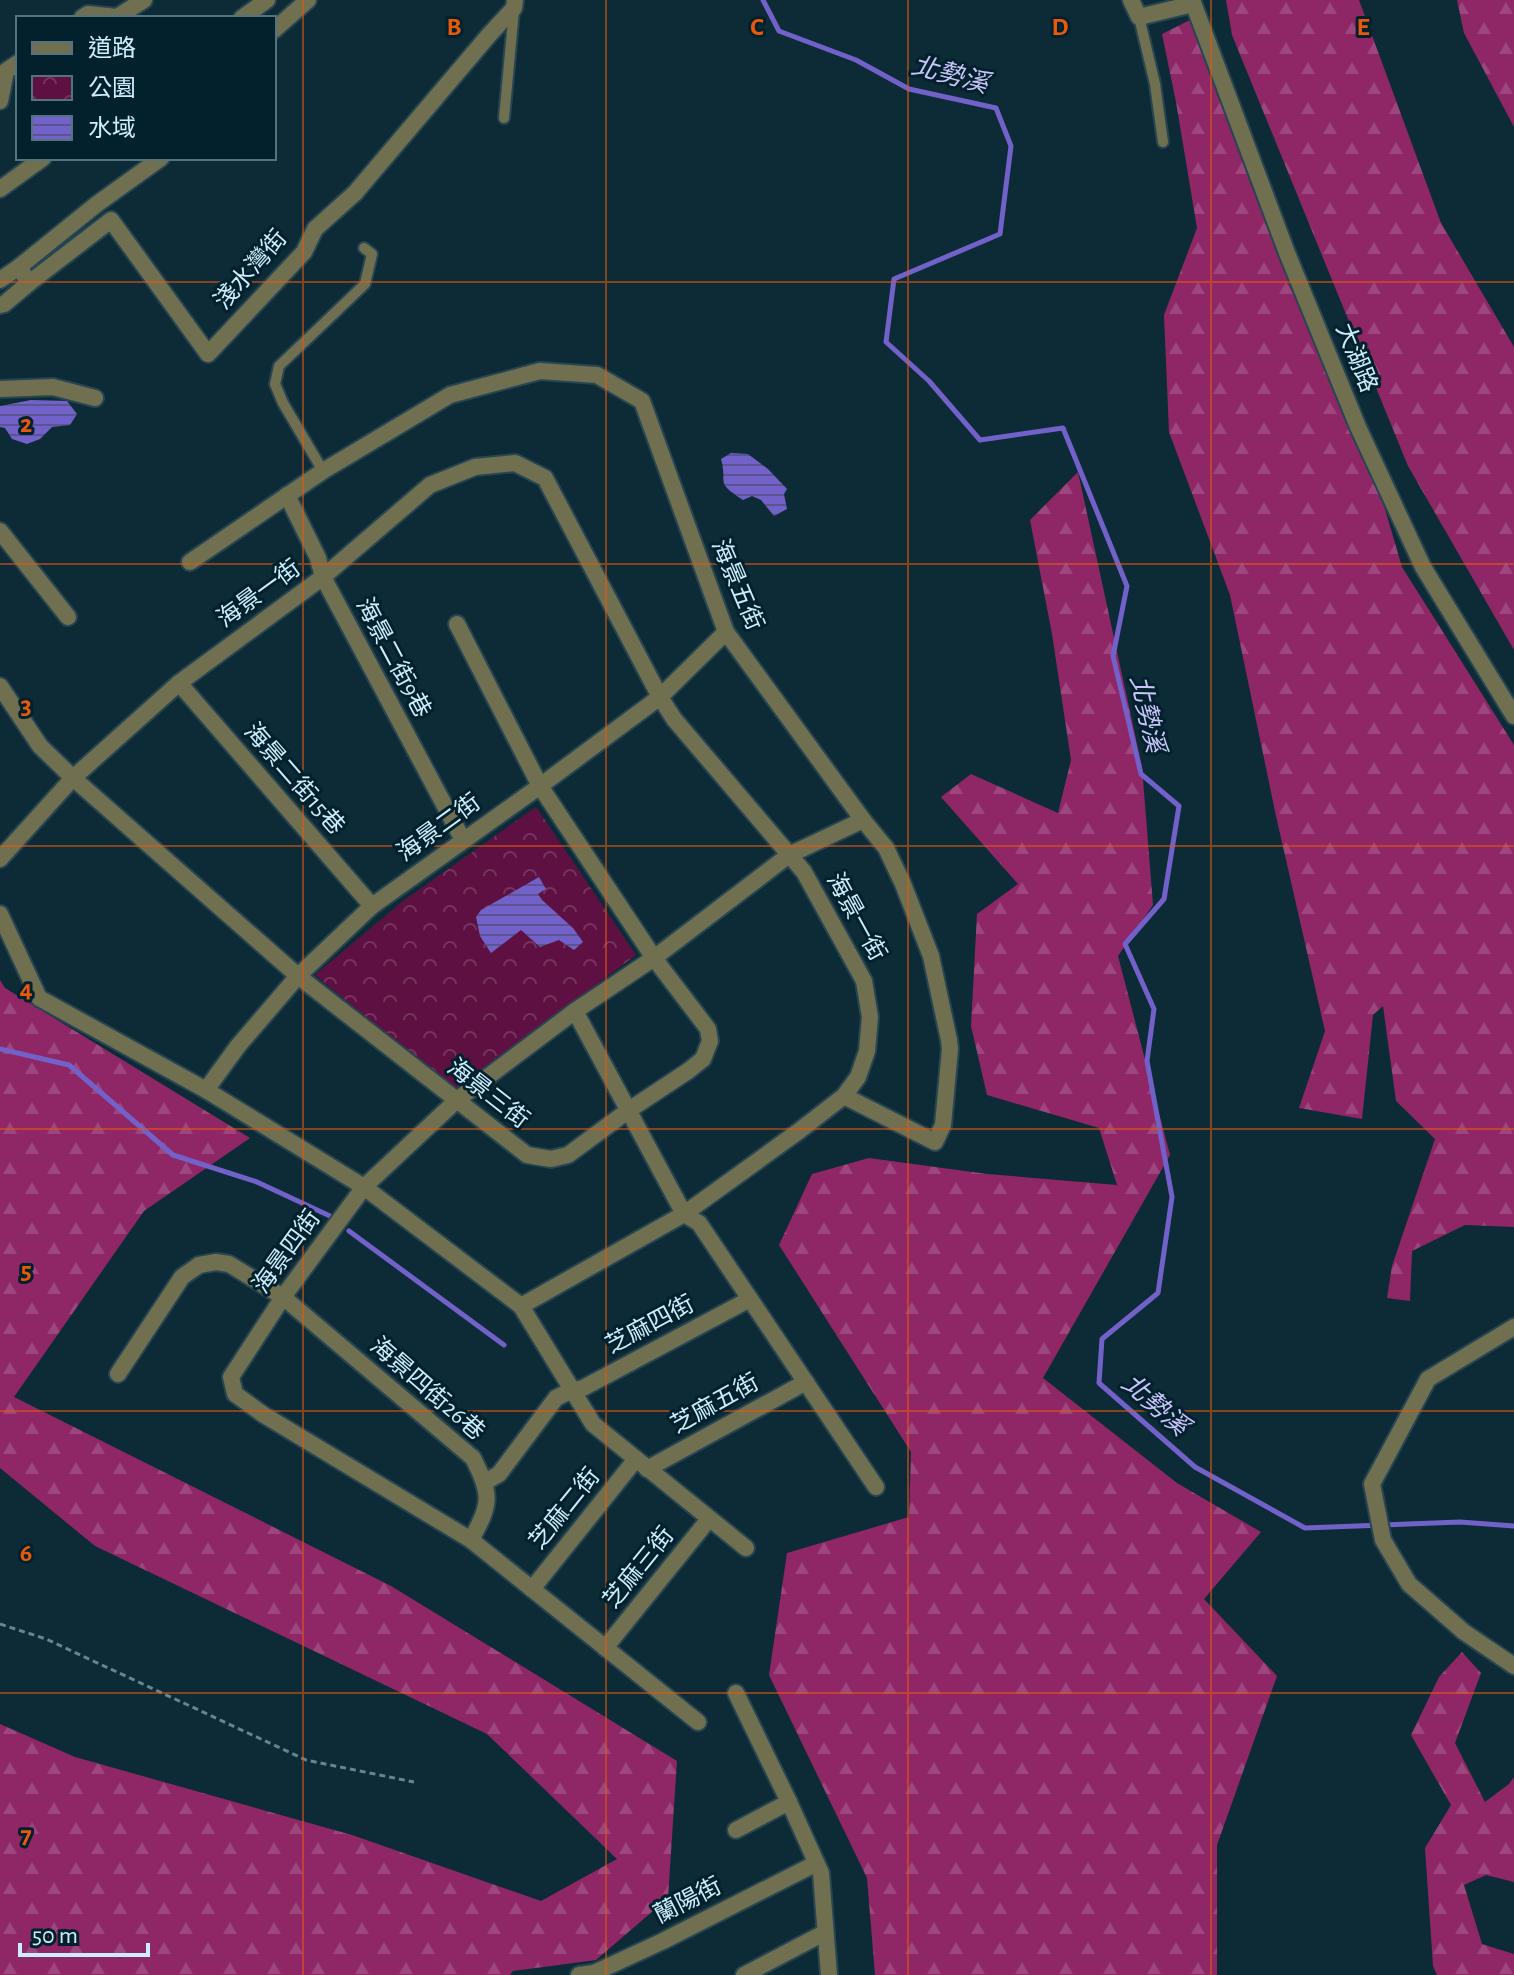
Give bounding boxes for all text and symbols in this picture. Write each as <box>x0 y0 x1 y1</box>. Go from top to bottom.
text: B <box>446 14 462 40</box>
text: C <box>750 14 764 40</box>
text: D <box>1051 14 1069 40</box>
text: E <box>1356 14 1370 40</box>
legend <box>16 16 276 160</box>
text: 道路 <box>88 35 136 61</box>
water label: 北勢溪 <box>909 51 995 99</box>
text: 公園 <box>88 76 136 101</box>
text: 水域 <box>88 115 136 141</box>
street label: 淺水灣街 <box>209 225 292 314</box>
street label: 大湖路 <box>1331 319 1382 396</box>
text: 2 <box>20 411 32 437</box>
street label: 海景五街 <box>707 535 769 634</box>
street label: 海景一街 <box>212 554 305 632</box>
street label: 海景二街9巷 <box>352 593 436 722</box>
water label: 北勢溪 <box>1126 673 1170 759</box>
text: 3 <box>20 693 32 719</box>
street label: 海景二街15巷 <box>240 718 350 839</box>
street label: 海景二街 <box>392 788 485 866</box>
street label: 海景一街 <box>822 868 892 965</box>
text: 4 <box>19 976 33 1002</box>
street label: 海景三街 <box>443 1053 534 1133</box>
street label: 海景四街 <box>247 1205 325 1298</box>
text: 5 <box>20 1258 32 1284</box>
street label: 芝麻四街 <box>601 1290 698 1358</box>
street label: 海景四街26巷 <box>365 1332 490 1445</box>
street label: 芝麻五街 <box>666 1368 763 1438</box>
water label: 北勢溪 <box>1117 1369 1197 1443</box>
street label: 芝麻二街 <box>524 1463 605 1554</box>
street label: 芝麻三街 <box>598 1522 679 1613</box>
text: 6 <box>20 1540 32 1566</box>
text: 7 <box>20 1822 32 1848</box>
street label: 蘭陽街 <box>650 1872 726 1928</box>
scale bar <box>20 1907 148 1957</box>
text: 50 m <box>32 1924 78 1948</box>

